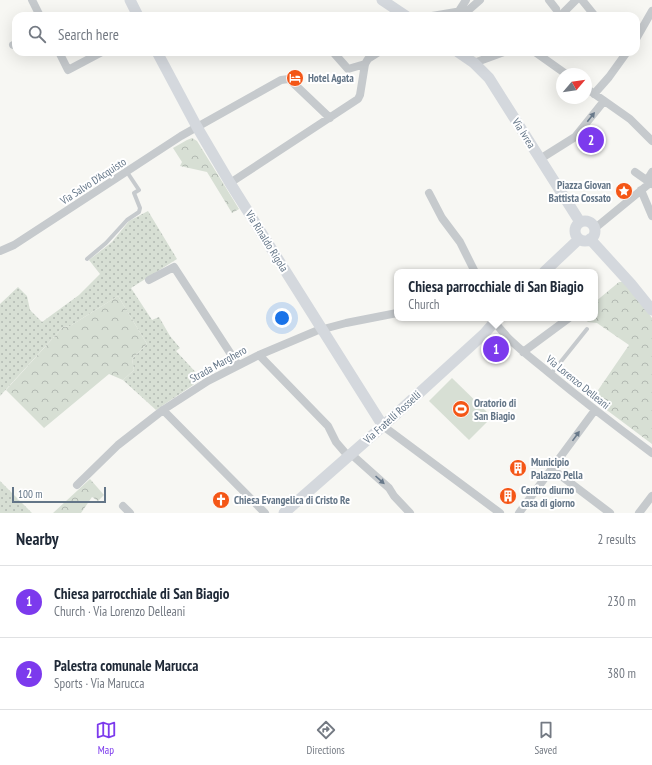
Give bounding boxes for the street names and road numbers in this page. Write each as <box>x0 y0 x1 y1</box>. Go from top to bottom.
street label: Via Ivrea <box>509 114 539 151</box>
street label: Via Salvo D'Acquisto <box>57 154 129 208</box>
street label: Via Rinaldo Rigola <box>242 207 291 274</box>
street label: Strada Marghero <box>187 342 249 385</box>
street label: Via Lorenzo Delleani <box>543 351 613 412</box>
street label: Via Fratelli Rosselli <box>360 388 424 447</box>

